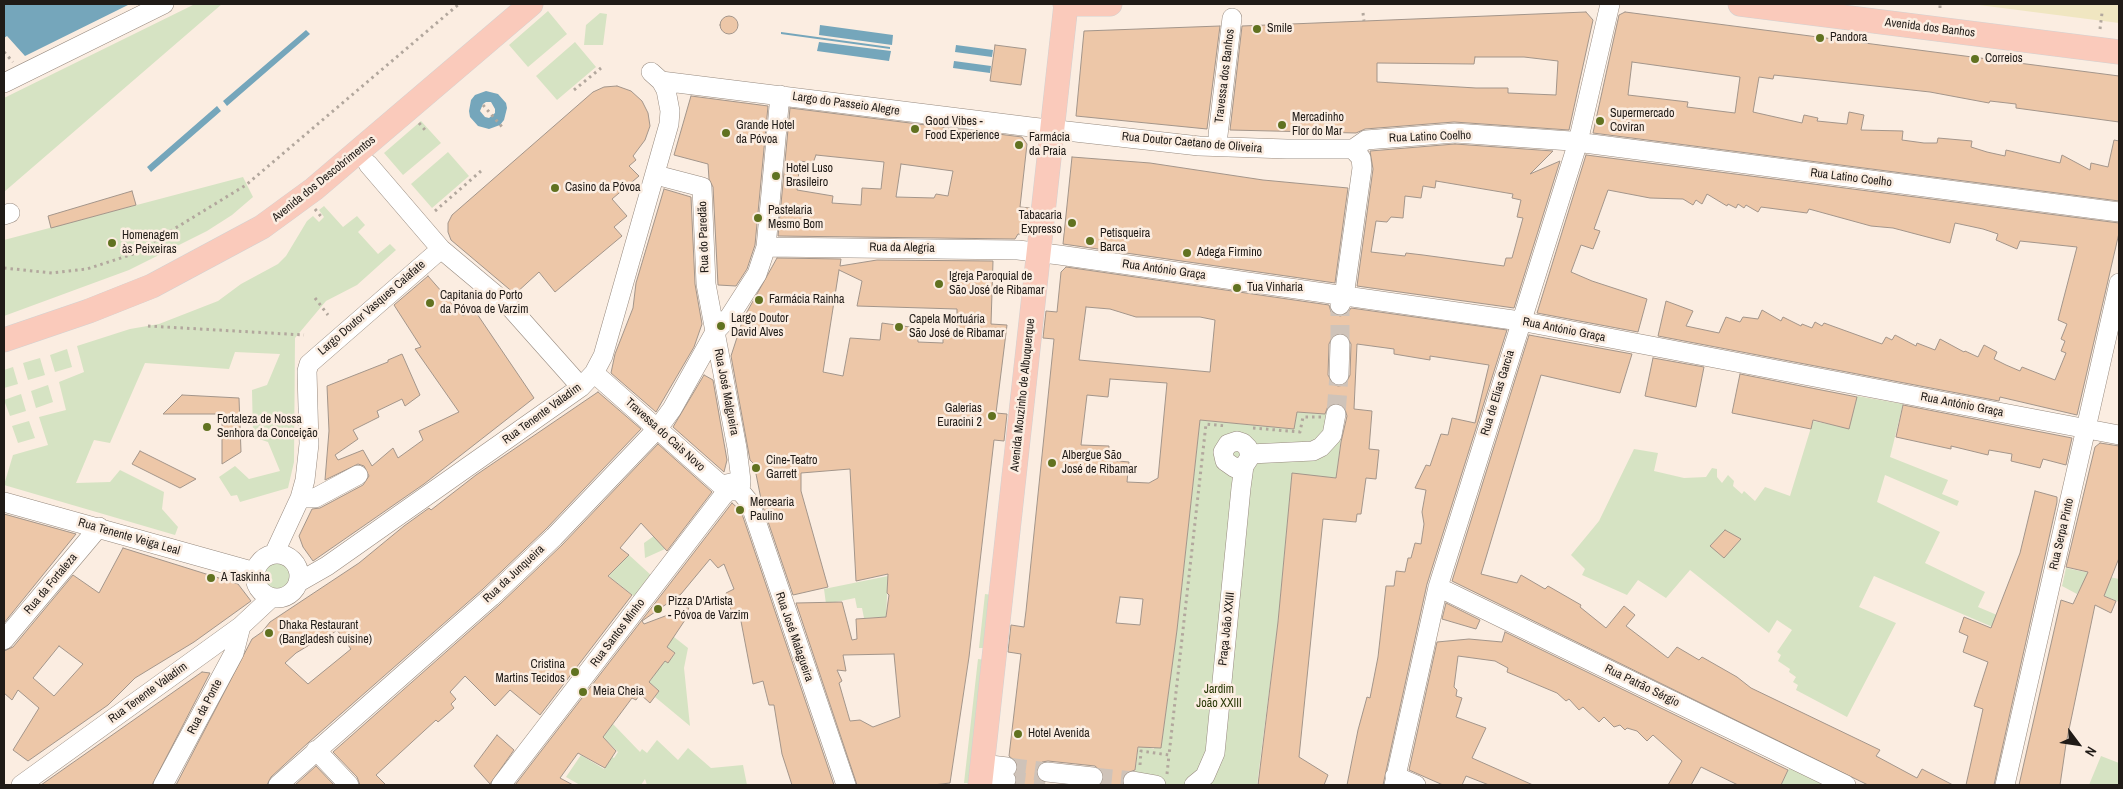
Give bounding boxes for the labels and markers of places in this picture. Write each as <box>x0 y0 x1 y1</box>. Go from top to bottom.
place label: Smile <box>1267 22 1292 36</box>
marker: Smile <box>1251 23 1263 35</box>
place label: Pandora <box>1830 31 1867 45</box>
marker: Pandora <box>1814 32 1826 44</box>
place label: Correios <box>1985 52 2023 66</box>
marker: Correios <box>1969 53 1981 65</box>
place label: Supermercado Coviran <box>1610 107 1675 135</box>
place label: Mercadinho Flor do Mar <box>1292 111 1344 139</box>
place label: Good Vibes - Food Experience <box>925 115 999 143</box>
marker: Supermercado Coviran <box>1594 115 1606 127</box>
place label: Grande Hotel da Póvoa <box>736 119 795 147</box>
marker: Mercadinho Flor do Mar <box>1276 119 1288 131</box>
marker: Good Vibes - Food Experience <box>909 123 921 135</box>
marker: Grande Hotel da Póvoa <box>720 127 732 139</box>
place label: Farmácia da Praia <box>1029 131 1070 159</box>
marker: Farmácia da Praia <box>1013 139 1025 151</box>
place label: Hotel Luso Brasileiro <box>786 162 833 190</box>
marker: Hotel Luso Brasileiro <box>770 170 782 182</box>
place label: Casino da Póvoa <box>565 181 640 195</box>
marker: Casino da Póvoa <box>549 182 561 194</box>
place label: Pastelaria Mesmo Bom <box>768 204 823 232</box>
place label: Tabacaria Expresso <box>1019 209 1062 237</box>
marker: Pastelaria Mesmo Bom <box>752 212 764 224</box>
marker: Tabacaria Expresso <box>1066 217 1078 229</box>
place label: Petisqueira Barca <box>1100 227 1150 255</box>
place label: Homenagem às Peixeiras <box>122 229 178 257</box>
marker: Petisqueira Barca <box>1084 235 1096 247</box>
marker: Homenagem às Peixeiras <box>106 237 118 249</box>
place label: Adega Firmino <box>1197 246 1262 260</box>
marker: Adega Firmino <box>1181 247 1193 259</box>
place label: Igreja Paroquial de São José de Ribamar <box>949 270 1044 298</box>
marker: Igreja Paroquial de São José de Ribamar <box>933 278 945 290</box>
place label: Tua Vinharia <box>1247 281 1303 295</box>
marker: Tua Vinharia <box>1231 282 1243 294</box>
place label: Capitania do Porto da Póvoa de Varzim <box>440 289 528 317</box>
place label: Farmácia Rainha <box>769 293 845 307</box>
marker: Farmácia Rainha <box>753 294 765 306</box>
marker: Capitania do Porto da Póvoa de Varzim <box>424 297 436 309</box>
place label: Largo Doutor David Alves <box>731 312 788 340</box>
place label: Capela Mortuária São José de Ribamar <box>909 313 1004 341</box>
marker: Largo Doutor David Alves <box>715 320 727 332</box>
marker: Capela Mortuária São José de Ribamar <box>893 321 905 333</box>
place label: Galerias Euracini 2 <box>937 402 982 430</box>
marker: Galerias Euracini 2 <box>986 410 998 422</box>
place label: Fortaleza de Nossa Senhora da Conceição <box>217 413 318 441</box>
marker: Fortaleza de Nossa Senhora da Conceição <box>201 421 213 433</box>
place label: Albergue São José de Ribamar <box>1062 449 1137 477</box>
place label: Cine-Teatro Garrett <box>766 454 817 482</box>
marker: Albergue São José de Ribamar <box>1046 457 1058 469</box>
marker: Cine-Teatro Garrett <box>750 462 762 474</box>
place label: Mercearia Paulino <box>750 496 794 524</box>
marker: Mercearia Paulino <box>734 504 746 516</box>
place label: A Taskinha <box>221 571 270 585</box>
marker: A Taskinha <box>205 572 217 584</box>
place label: Pizza D'Artista - Póvoa de Varzim <box>668 595 749 623</box>
marker: Pizza D'Artista - Póvoa de Varzim <box>652 603 664 615</box>
place label: Dhaka Restaurant (Bangladesh cuisine) <box>279 619 372 647</box>
marker: Dhaka Restaurant (Bangladesh cuisine) <box>263 627 275 639</box>
place label: Cristina Martins Tecidos <box>496 658 565 686</box>
marker: Cristina Martins Tecidos <box>569 666 581 678</box>
place label: Meia Cheia <box>593 685 644 699</box>
marker: Meia Cheia <box>577 686 589 698</box>
place label: Hotel Avenida <box>1028 727 1090 741</box>
marker: Hotel Avenida <box>1012 728 1024 740</box>

